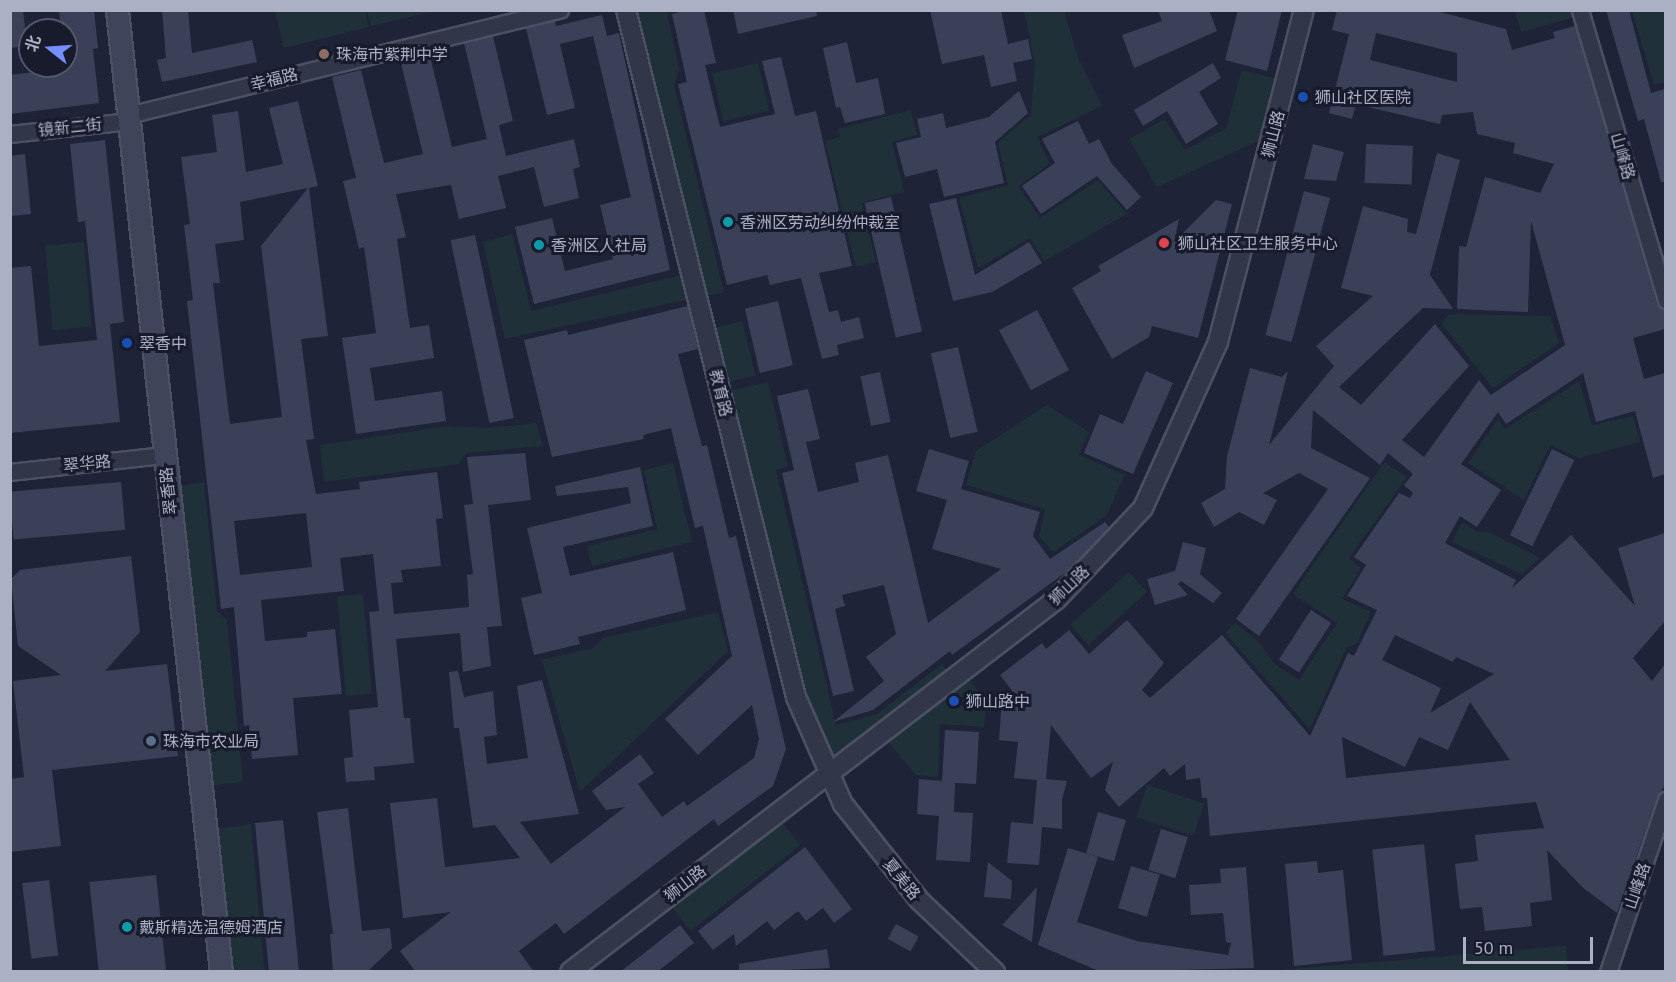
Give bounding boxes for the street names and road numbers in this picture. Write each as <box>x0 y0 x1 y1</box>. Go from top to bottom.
street label: 幸福路 <box>248 64 300 94</box>
street label: 狮山路 <box>1258 108 1288 160</box>
street label: 镜新二街 <box>37 114 103 140</box>
street label: 山峰路 <box>1607 130 1639 182</box>
street label: 教育路 <box>706 367 736 419</box>
street label: 翠华路 <box>62 451 112 475</box>
street label: 翠香路 <box>156 466 180 516</box>
street label: 狮山路 <box>1045 561 1093 609</box>
street label: 夏美路 <box>879 854 925 904</box>
street label: 山峰路 <box>1620 860 1654 912</box>
street label: 狮山路 <box>660 861 710 905</box>

